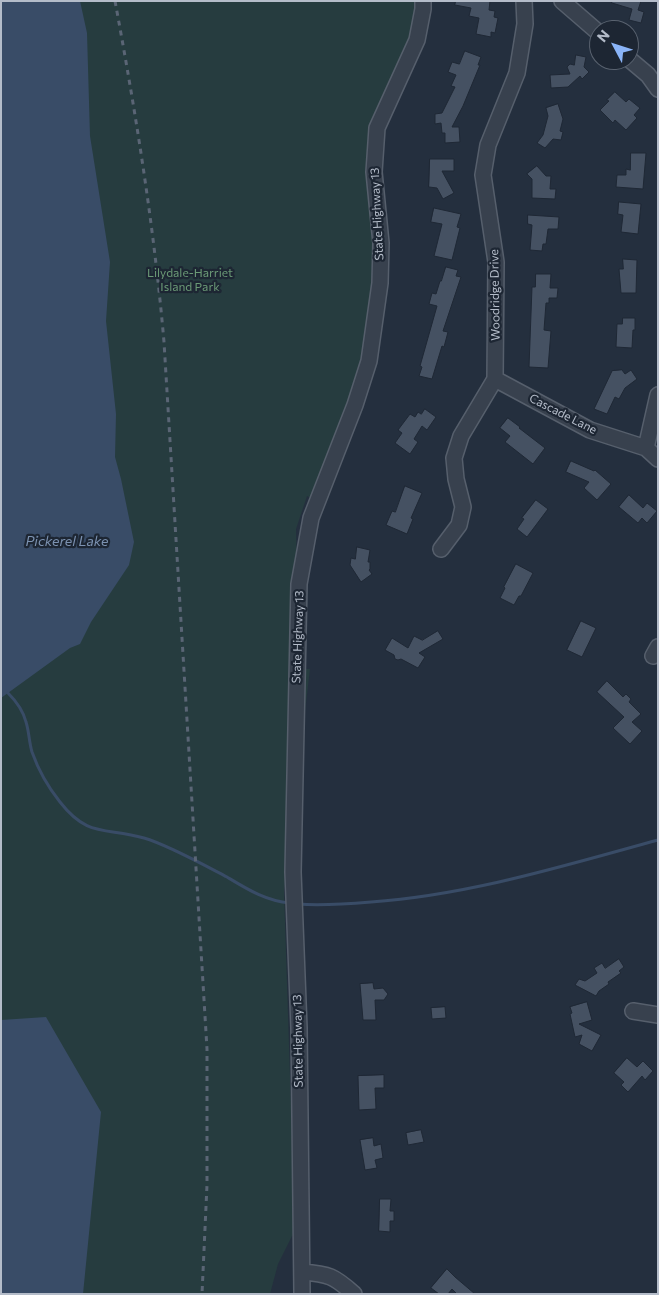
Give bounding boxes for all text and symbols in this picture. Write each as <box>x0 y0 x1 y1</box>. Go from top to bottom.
north arrow <box>589 20 639 70</box>
text: N <box>593 26 613 45</box>
street label: State Highway 13 <box>367 167 387 261</box>
street label: Woodridge Drive <box>487 249 503 341</box>
park label: Lilydale-Harriet Island Park <box>147 266 233 294</box>
street label: Cascade Lane <box>527 391 599 437</box>
water label: Pickerel Lake <box>26 533 108 549</box>
street label: State Highway 13 <box>289 590 307 684</box>
street label: State Highway 13 <box>290 994 306 1088</box>

